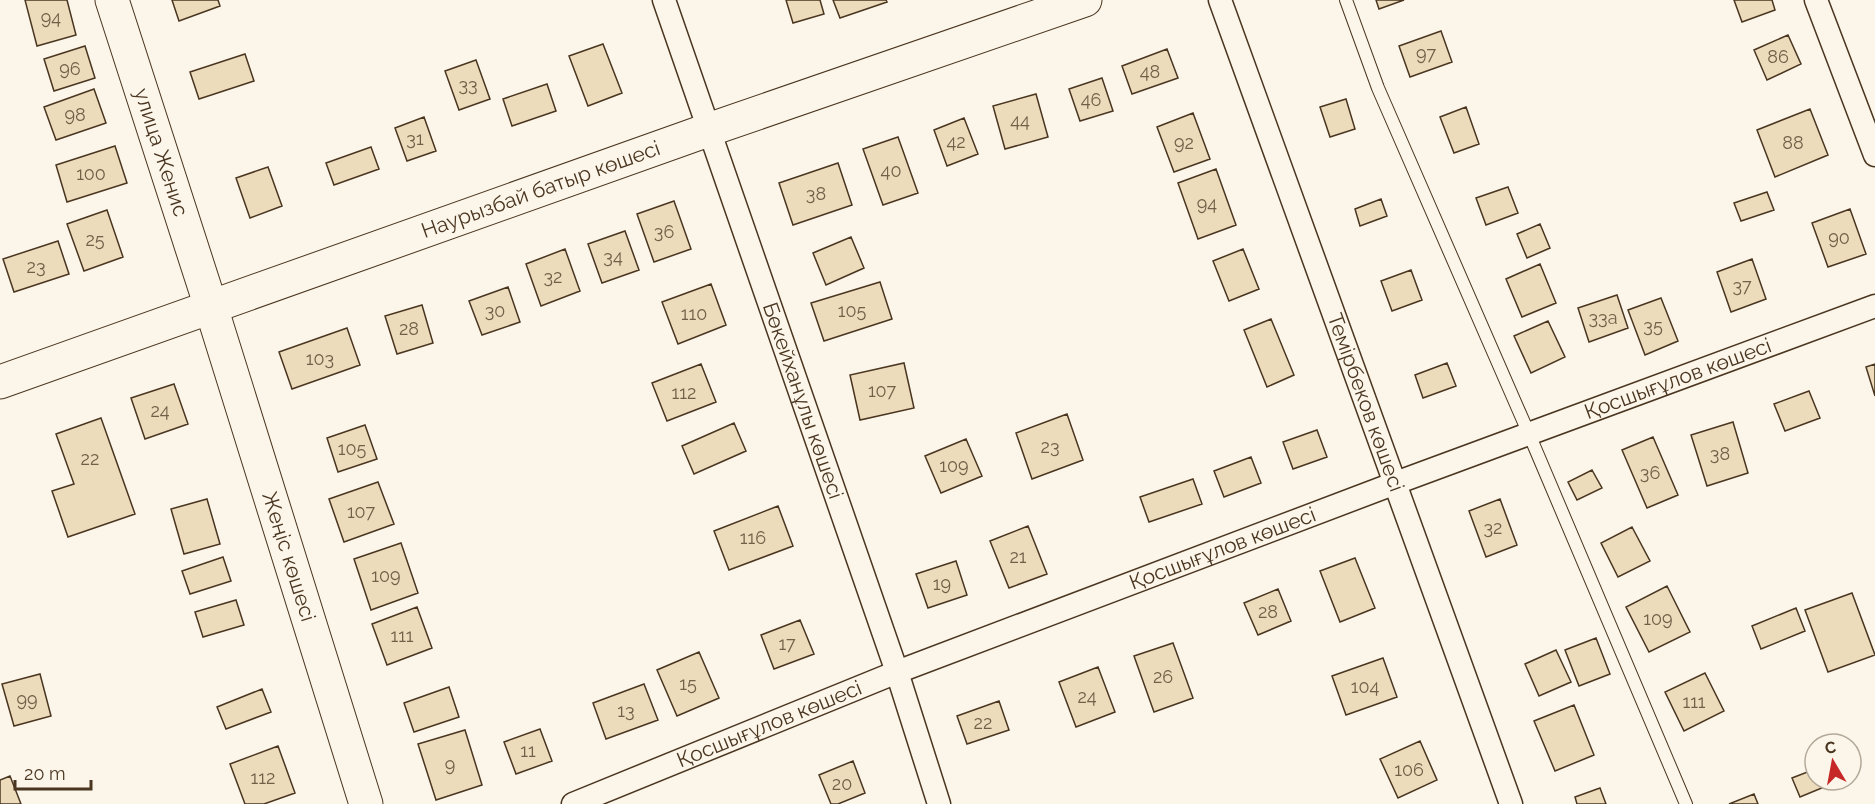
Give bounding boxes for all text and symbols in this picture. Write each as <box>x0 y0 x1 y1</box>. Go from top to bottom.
house number: 94 <box>41 7 61 28</box>
house number: 97 <box>1416 43 1436 64</box>
house number: 86 <box>1767 46 1789 67</box>
house number: 96 <box>59 58 81 79</box>
house number: 48 <box>1140 61 1160 82</box>
house number: 33 <box>458 74 478 95</box>
street label: улица Женис <box>129 85 194 219</box>
house number: 46 <box>1081 89 1101 110</box>
house number: 98 <box>64 104 86 125</box>
house number: 44 <box>1010 110 1030 131</box>
house number: 31 <box>406 128 424 149</box>
house number: 42 <box>946 131 966 152</box>
house number: 92 <box>1174 132 1194 153</box>
house number: 88 <box>1782 132 1804 153</box>
street label: Наурызбай батыр көшесі <box>418 135 663 243</box>
house number: 40 <box>881 160 901 181</box>
house number: 100 <box>76 163 106 184</box>
house number: 38 <box>806 183 826 204</box>
house number: 94 <box>1197 193 1217 214</box>
house number: 36 <box>654 221 674 242</box>
house number: 90 <box>1828 227 1850 248</box>
house number: 25 <box>85 229 105 250</box>
house number: 34 <box>603 246 623 267</box>
house number: 23 <box>27 256 46 277</box>
house number: 32 <box>544 266 563 287</box>
house number: 37 <box>1732 275 1752 296</box>
street label: Бөкейханұлы көшесі <box>758 299 849 502</box>
house number: 30 <box>485 300 505 321</box>
house number: 105 <box>838 300 866 321</box>
house number: 110 <box>681 303 707 324</box>
house number: 33а <box>1588 307 1618 328</box>
street label: Темірбеков көшесі <box>1322 310 1410 495</box>
house number: 35 <box>1643 315 1663 336</box>
house number: 28 <box>399 318 419 339</box>
street label: Қосшығұлов көшесі <box>1581 332 1775 424</box>
house number: 103 <box>306 348 334 369</box>
house number: 107 <box>868 380 896 401</box>
house number: 112 <box>672 382 696 403</box>
house number: 24 <box>150 400 170 421</box>
house number: 23 <box>1041 436 1060 457</box>
house number: 105 <box>338 438 366 459</box>
house number: 38 <box>1710 443 1730 464</box>
house number: 22 <box>81 448 99 469</box>
house number: 109 <box>939 455 969 476</box>
house number: 36 <box>1640 462 1660 483</box>
street label: Жеңіс көшесі <box>257 488 321 624</box>
house number: 107 <box>347 501 375 522</box>
street label: Қосшығұлов көшесі <box>1126 501 1319 595</box>
house number: 32 <box>1484 517 1503 538</box>
house number: 116 <box>740 527 766 548</box>
house number: 21 <box>1009 546 1027 567</box>
house number: 109 <box>371 565 401 586</box>
house number: 19 <box>933 573 951 594</box>
house number: 28 <box>1258 601 1278 622</box>
house number: 109 <box>1643 608 1673 629</box>
house number: 111 <box>390 625 414 646</box>
house number: 17 <box>778 633 796 654</box>
house number: 26 <box>1153 666 1173 687</box>
house number: 15 <box>679 673 697 694</box>
street label: Қосшығұлов көшесі <box>673 675 865 772</box>
house number: 104 <box>1351 676 1379 697</box>
house number: 24 <box>1077 686 1097 707</box>
house number: 99 <box>16 689 38 710</box>
house number: 111 <box>1682 691 1706 712</box>
house number: 13 <box>617 700 635 721</box>
house number: 22 <box>974 712 992 733</box>
north arrow <box>1803 732 1863 792</box>
text: С <box>1823 737 1838 758</box>
house number: 11 <box>520 740 536 761</box>
scale bar <box>15 753 92 791</box>
house number: 9 <box>445 754 455 775</box>
house number: 106 <box>1394 759 1424 780</box>
text: 20 m <box>24 763 66 784</box>
house number: 112 <box>251 767 275 788</box>
house number: 20 <box>832 773 852 794</box>

